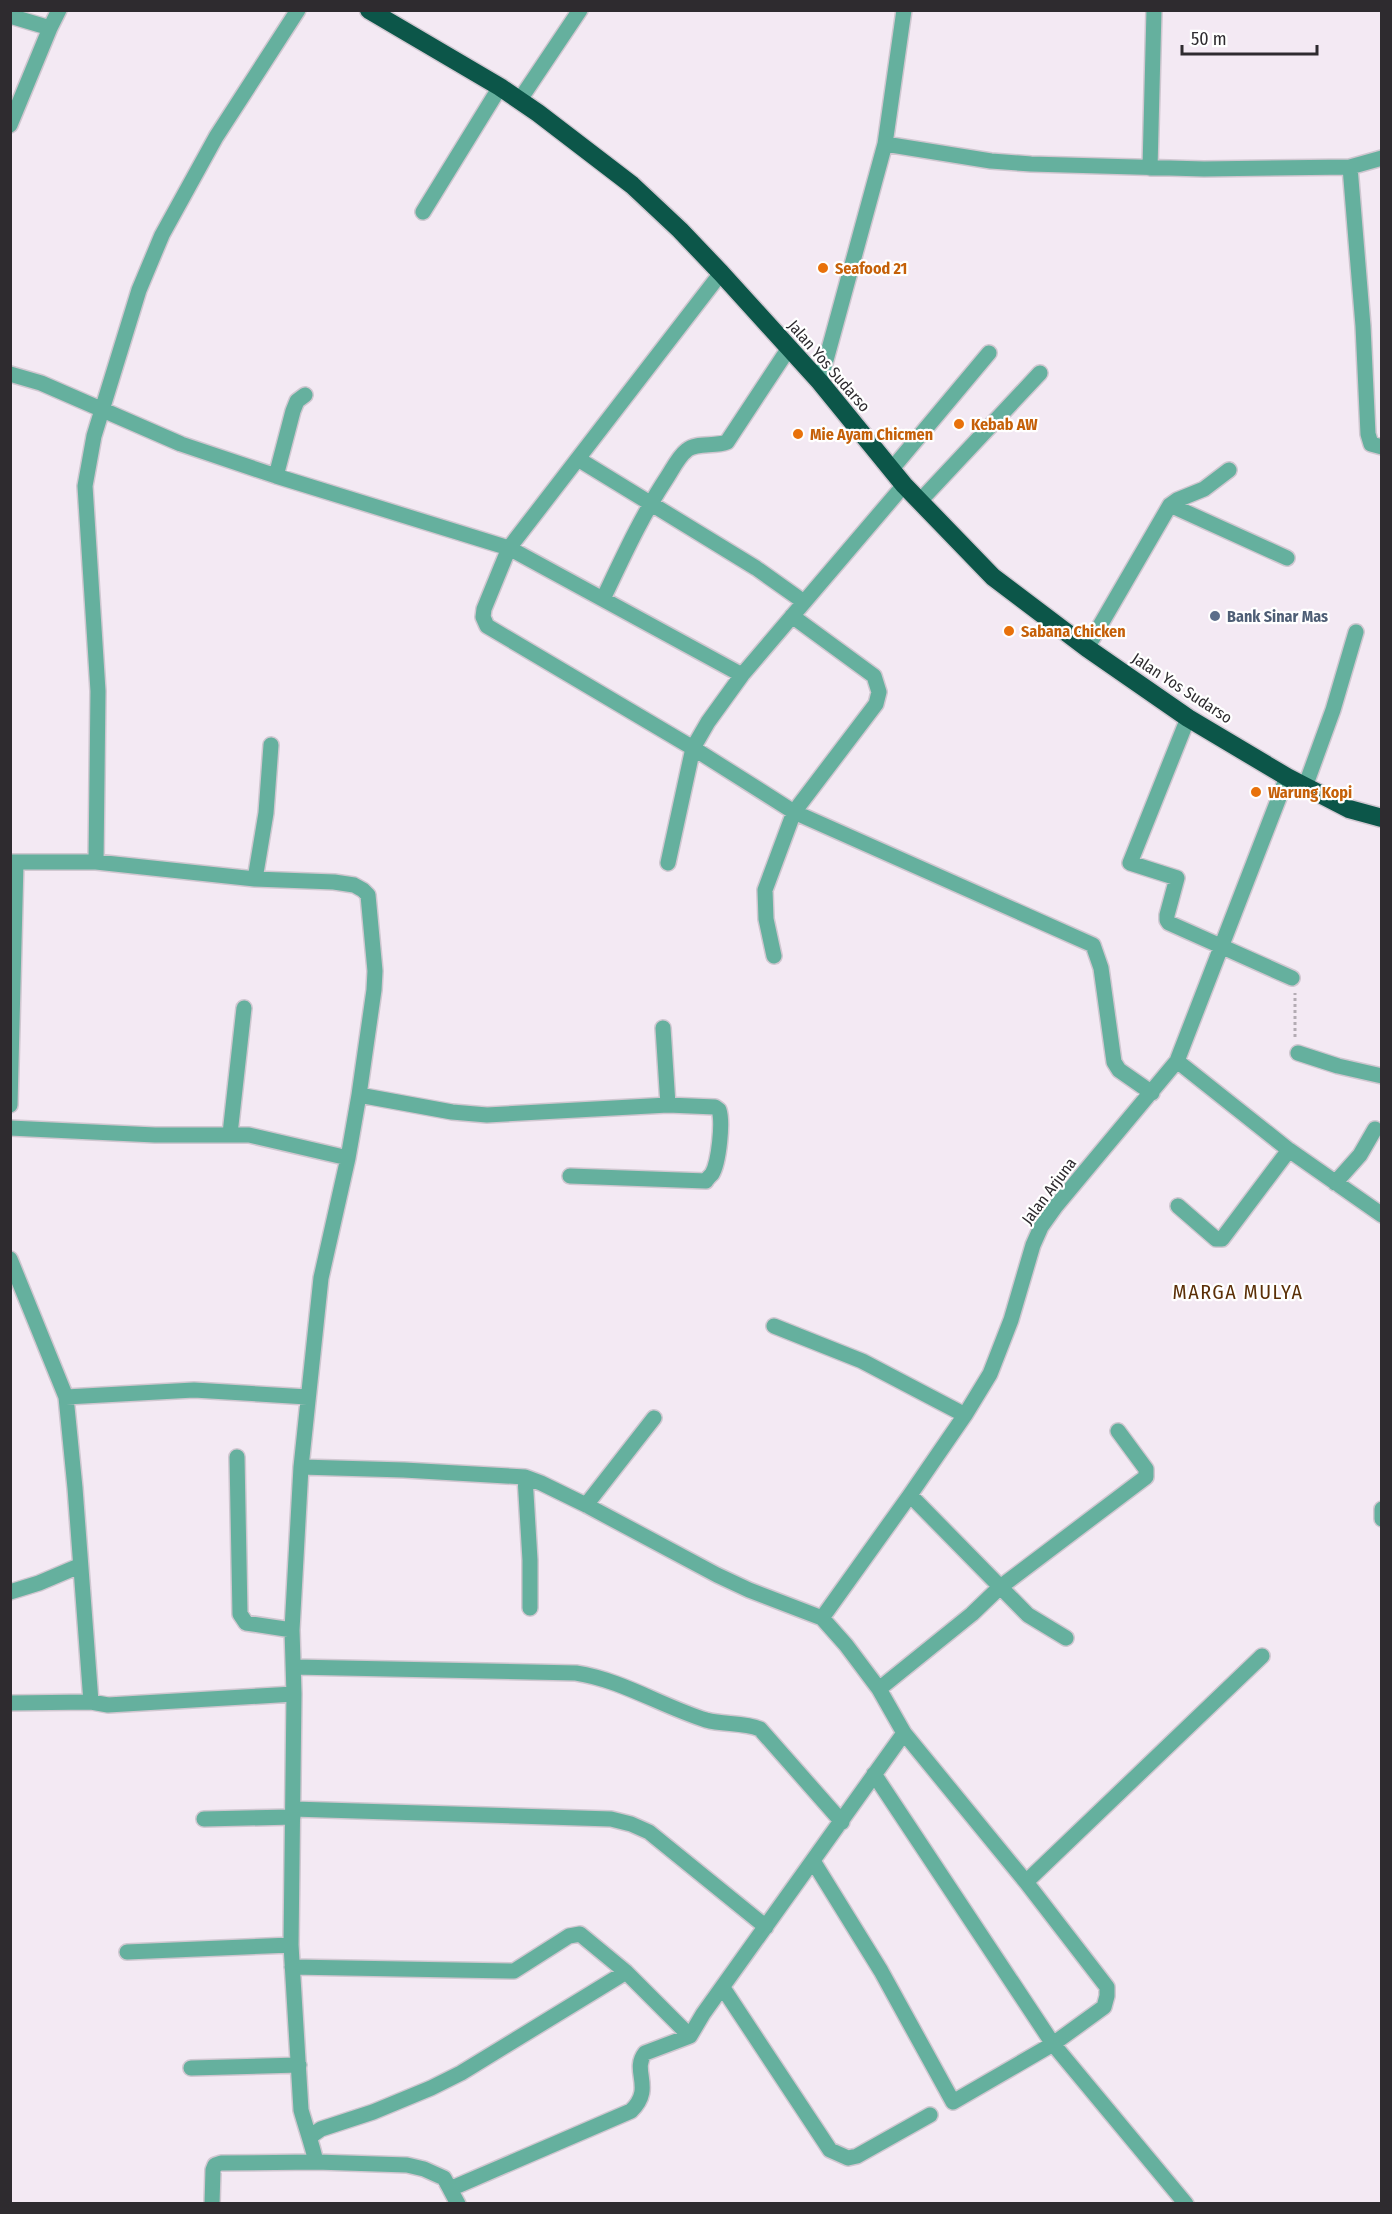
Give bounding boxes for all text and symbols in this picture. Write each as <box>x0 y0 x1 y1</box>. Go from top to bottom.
scale bar <box>1182 18 1317 56</box>
text: 50 m <box>1191 28 1227 50</box>
place label: Seafood 21 <box>835 259 907 278</box>
marker: Seafood 21 <box>816 261 830 275</box>
street label: Jalan Yos Sudarso <box>784 316 874 416</box>
place label: Kebab AW <box>971 415 1038 434</box>
marker: Kebab AW <box>952 417 966 431</box>
place label: Mie Ayam Chicmen <box>810 425 933 444</box>
marker: Mie Ayam Chicmen <box>791 427 805 441</box>
place label: Bank Sinar Mas <box>1227 607 1328 626</box>
marker: Bank Sinar Mas <box>1208 609 1222 623</box>
place label: Sabana Chicken <box>1021 622 1126 641</box>
marker: Sabana Chicken <box>1002 624 1016 638</box>
street label: Jalan Yos Sudarso <box>1128 649 1236 727</box>
place label: Warung Kopi <box>1268 783 1352 802</box>
marker: Warung Kopi <box>1249 785 1263 799</box>
street label: Jalan Arjuna <box>1018 1154 1080 1228</box>
district label: MARGA MULYA <box>1172 1280 1304 1304</box>

